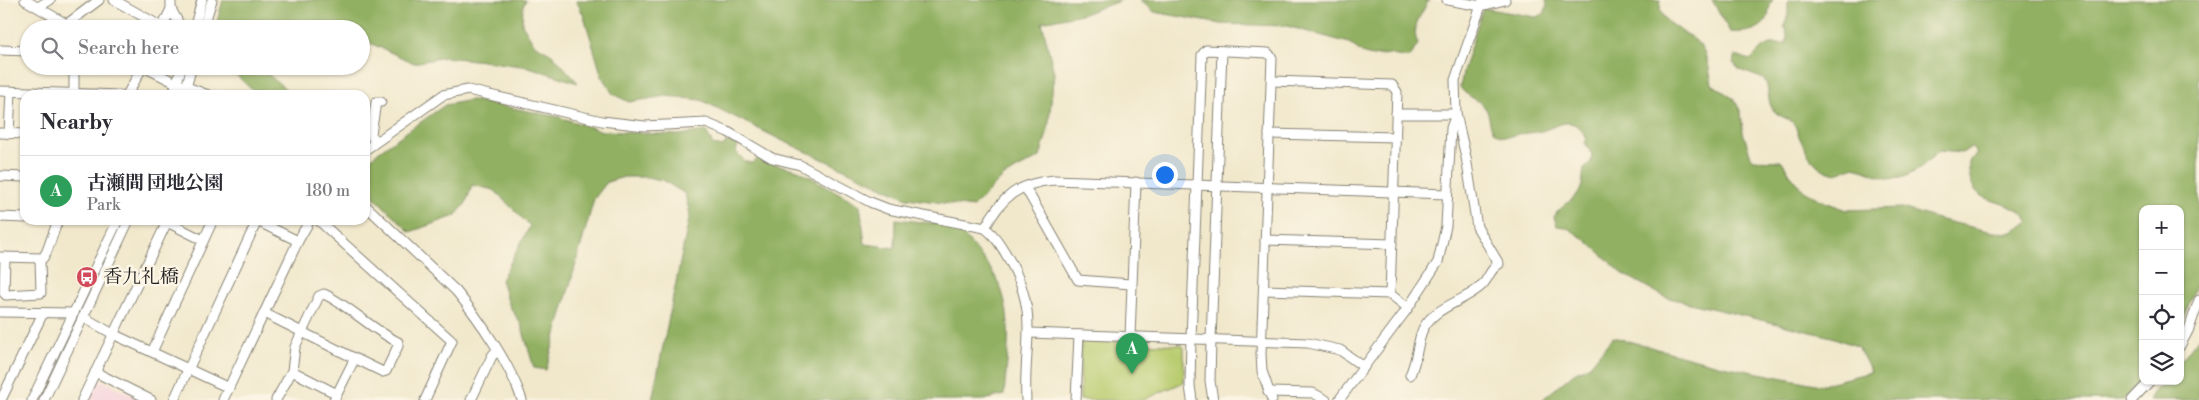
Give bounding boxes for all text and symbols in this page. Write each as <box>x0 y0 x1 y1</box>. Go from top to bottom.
search box <box>20 20 370 75</box>
icon: search <box>38 34 66 62</box>
text: Search here <box>78 36 179 60</box>
text: Nearby <box>40 110 113 136</box>
your location <box>1152 162 1178 188</box>
text: 古瀬間 団地公園 <box>87 171 223 195</box>
text: A <box>50 181 62 201</box>
text: 180 m <box>306 181 350 201</box>
text: Park <box>87 195 120 215</box>
map controls <box>2139 205 2184 385</box>
button: + <box>2139 205 2184 250</box>
button: − <box>2139 250 2184 295</box>
bus stop icon: 香九礼橋 <box>75 265 99 289</box>
place label: 香九礼橋 <box>103 265 179 289</box>
button: locate <box>2139 295 2184 340</box>
pin: A <box>1116 333 1148 374</box>
button: layers <box>2139 340 2184 385</box>

